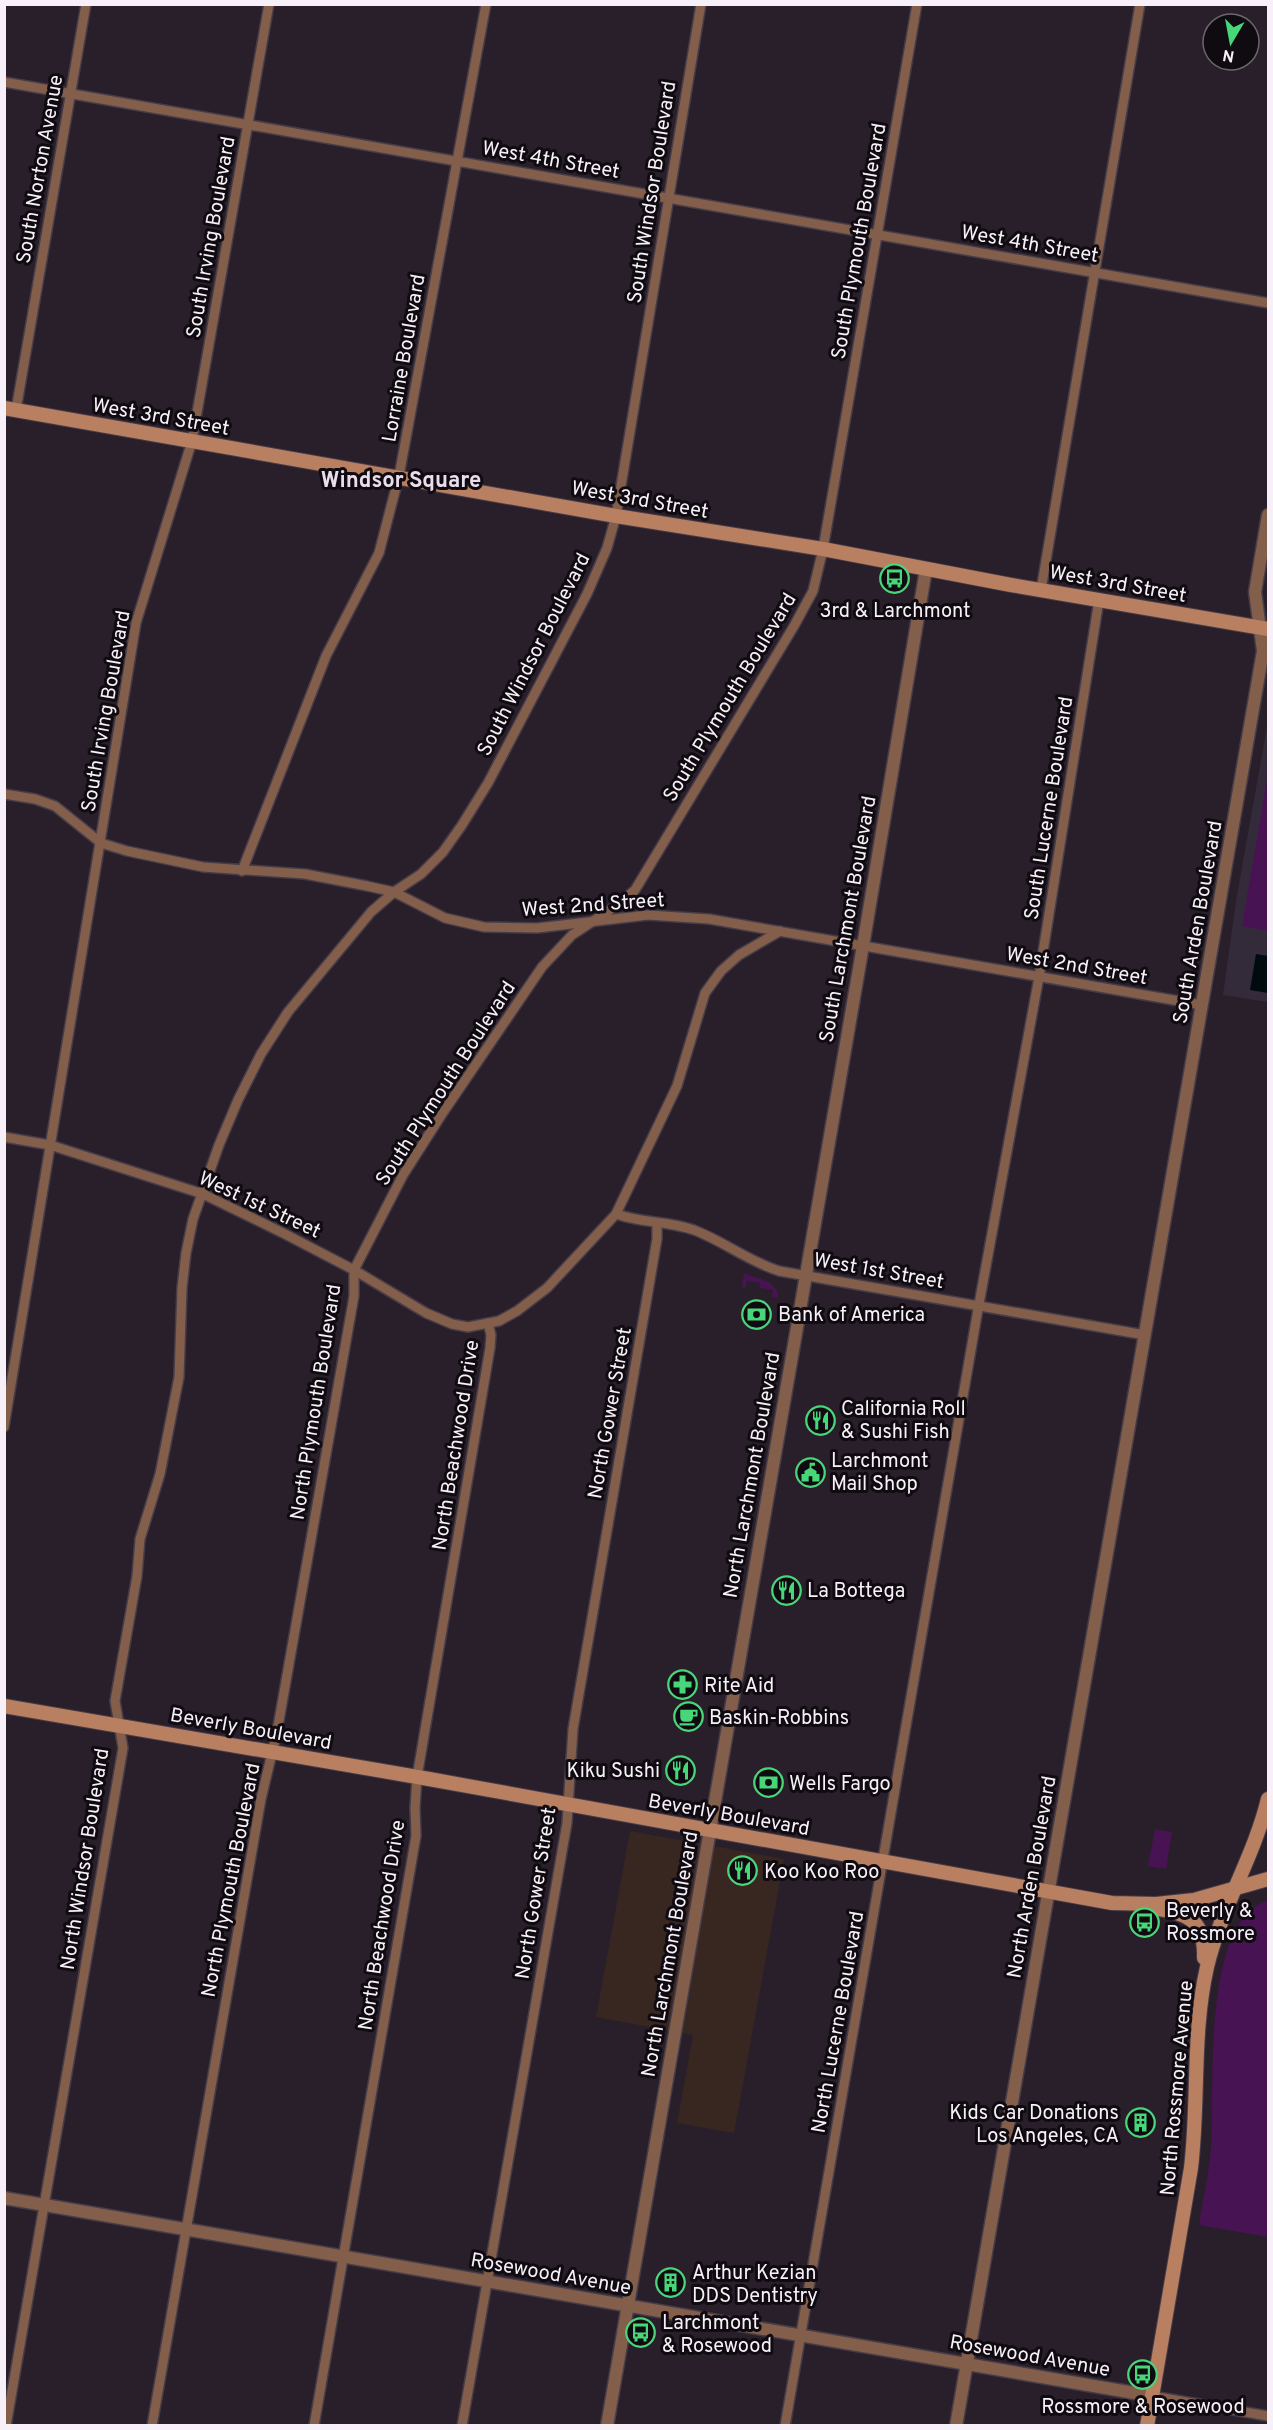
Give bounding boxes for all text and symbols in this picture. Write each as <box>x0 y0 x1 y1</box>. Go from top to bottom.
north arrow <box>1201 12 1261 72</box>
text: N <box>1221 44 1236 66</box>
street label: South Norton Avenue <box>12 73 70 266</box>
street label: South Windsor Boulevard <box>623 79 683 305</box>
street label: South Plymouth Boulevard <box>826 121 894 361</box>
street label: South Irving Boulevard <box>181 135 242 340</box>
street label: West 4th Street <box>480 136 621 186</box>
street label: West 4th Street <box>959 220 1100 270</box>
street label: Lorraine Boulevard <box>377 272 433 445</box>
street label: West 3rd Street <box>90 393 231 443</box>
district label: Windsor Square <box>321 468 481 495</box>
street label: West 3rd Street <box>569 476 710 526</box>
street label: South Windsor Boulevard <box>472 549 597 761</box>
street label: West 3rd Street <box>1047 560 1188 610</box>
bus stop icon: 3rd & Larchmont <box>879 563 911 595</box>
street label: South Plymouth Boulevard <box>658 589 803 807</box>
place label: 3rd & Larchmont <box>819 599 971 625</box>
street label: South Irving Boulevard <box>76 609 137 814</box>
street label: South Lucerne Boulevard <box>1019 695 1080 922</box>
street label: South Larchmont Boulevard <box>814 794 883 1045</box>
street label: South Arden Boulevard <box>1168 819 1230 1026</box>
street label: West 2nd Street <box>521 888 665 924</box>
street label: West 2nd Street <box>1004 942 1149 992</box>
street label: South Plymouth Boulevard <box>371 977 523 1191</box>
street label: West 1st Street <box>194 1166 324 1245</box>
street label: West 1st Street <box>811 1248 946 1296</box>
street label: North Plymouth Boulevard <box>285 1283 348 1522</box>
bank icon: Bank of America <box>741 1298 773 1330</box>
place label: Bank of America <box>778 1303 925 1329</box>
street label: North Gower Street <box>583 1326 639 1501</box>
street label: North Beachwood Drive <box>427 1338 486 1552</box>
street label: North Larchmont Boulevard <box>719 1350 787 1600</box>
place label: California Roll & Sushi Fish <box>841 1397 966 1446</box>
restaurant icon: California Roll & Sushi Fish <box>804 1404 836 1436</box>
place label: Larchmont Mail Shop <box>831 1449 929 1498</box>
public building icon: Larchmont Mail Shop <box>794 1456 826 1488</box>
restaurant icon: La Bottega <box>770 1574 802 1606</box>
place label: La Bottega <box>807 1579 905 1605</box>
pharmacy icon: Rite Aid <box>667 1669 699 1701</box>
place label: Rite Aid <box>704 1674 774 1700</box>
cafe icon: Baskin-Robbins <box>672 1701 704 1733</box>
street label: Beverly Boulevard <box>168 1703 333 1757</box>
place label: Baskin-Robbins <box>709 1706 849 1732</box>
street label: North Windsor Boulevard <box>56 1747 116 1972</box>
restaurant icon: Kiku Sushi <box>665 1754 697 1786</box>
place label: Kiku Sushi <box>566 1759 660 1785</box>
street label: North Plymouth Boulevard <box>196 1761 267 2000</box>
bank icon: Wells Fargo <box>752 1767 784 1799</box>
place label: Wells Fargo <box>789 1772 891 1798</box>
street label: North Arden Boulevard <box>1002 1774 1064 1981</box>
street label: Beverly Boulevard <box>646 1789 811 1843</box>
street label: North Gower Street <box>511 1805 563 1981</box>
street label: North Beachwood Drive <box>353 1818 412 2032</box>
street label: North Larchmont Boulevard <box>637 1829 705 2079</box>
restaurant icon: Koo Koo Roo <box>727 1855 759 1887</box>
place label: Koo Koo Roo <box>764 1860 880 1886</box>
place label: Beverly & Rossmore <box>1166 1899 1255 1948</box>
bus stop icon: Beverly & Rossmore <box>1129 1906 1161 1938</box>
street label: North Lucerne Boulevard <box>807 1909 871 2135</box>
street label: North Rossmore Avenue <box>1156 1979 1200 2197</box>
place label: Kids Car Donations Los Angeles, CA <box>949 2101 1119 2150</box>
building icon: Kids Car Donations Los Angeles, CA <box>1124 2107 1156 2139</box>
street label: Rosewood Avenue <box>468 2248 633 2302</box>
place label: Arthur Kezian DDS Dentistry <box>692 2261 818 2310</box>
building icon: Arthur Kezian DDS Dentistry <box>655 2267 687 2299</box>
place label: Larchmont & Rosewood <box>662 2311 772 2360</box>
bus stop icon: Larchmont & Rosewood <box>625 2317 657 2349</box>
street label: Rosewood Avenue <box>947 2330 1112 2384</box>
bus stop icon: Rossmore & Rosewood <box>1127 2359 1159 2391</box>
place label: Rossmore & Rosewood <box>1041 2395 1245 2421</box>

